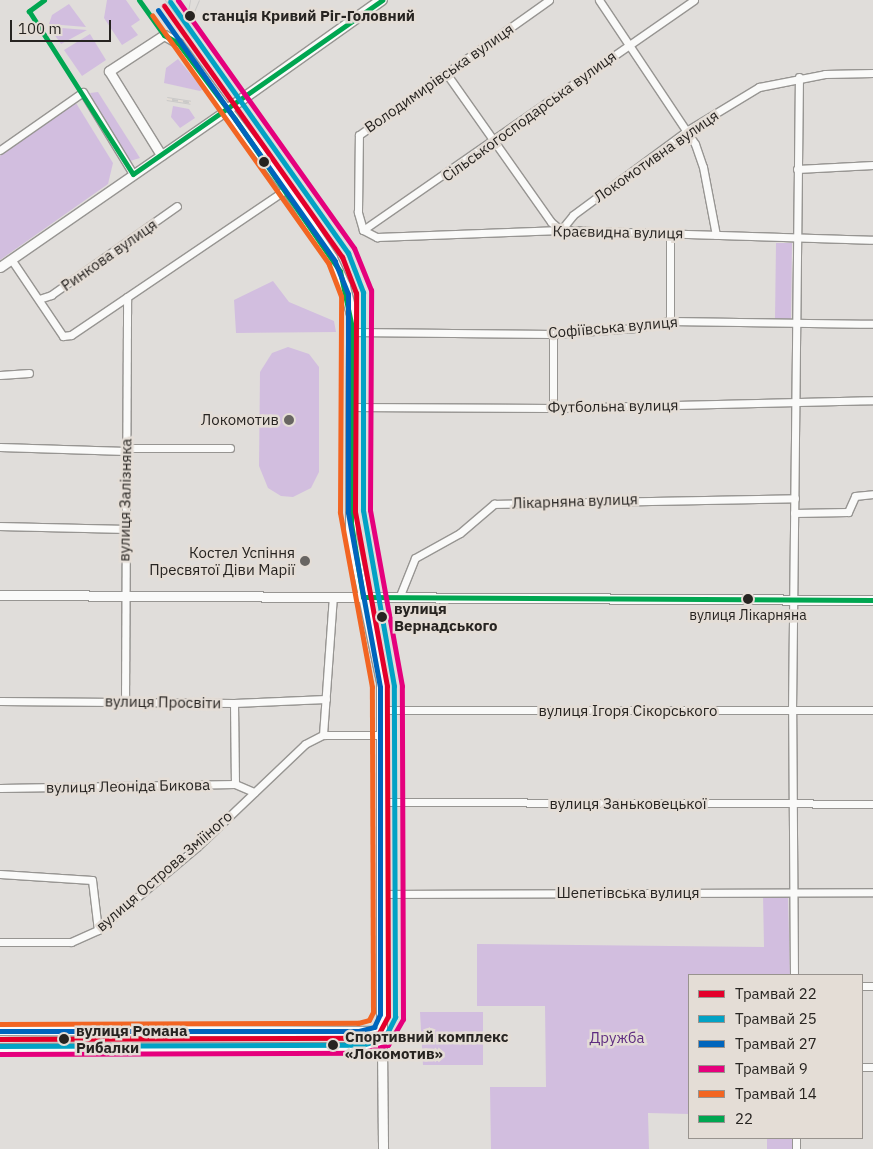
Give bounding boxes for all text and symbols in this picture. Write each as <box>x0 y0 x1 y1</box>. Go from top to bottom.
place label: станція Кривий Ріг-Головний <box>202 7 415 25</box>
marker: станція Кривий Ріг-Головний <box>182 8 198 24</box>
scale bar <box>12 10 114 42</box>
text: 100 m <box>18 19 62 38</box>
street label: Володимирівська вулиця <box>361 20 517 136</box>
street label: Сільськогосподарська вулиця <box>438 47 620 185</box>
street label: Локомотивна вулиця <box>590 106 722 206</box>
unlabelled marker <box>259 157 269 167</box>
street label: Ринкова вулиця <box>58 215 160 295</box>
street label: Краєвидна вулиця <box>553 222 683 242</box>
street label: Софіївська вулиця <box>547 312 679 342</box>
street label: Футбольна вулиця <box>547 396 679 416</box>
place label: Локомотив <box>201 411 279 429</box>
marker: Локомотив <box>283 414 295 426</box>
street label: вулиця Залізняка <box>115 438 135 562</box>
street label: Лікарняна вулиця <box>512 490 638 512</box>
place label: Костел Успіння Пресвятої Діви Марії <box>149 543 295 578</box>
marker: Костел Успіння Пресвятої Діви Марії <box>299 555 311 567</box>
marker: вулиця Лікарняна <box>743 594 753 604</box>
place label: вулиця Вернадського <box>394 599 497 634</box>
place label: вулиця Лікарняна <box>689 607 807 623</box>
marker: вулиця Вернадського <box>374 609 390 625</box>
street label: вулиця Просвіти <box>105 692 221 712</box>
street label: вулиця Ігоря Сікорського <box>539 702 717 720</box>
street label: вулиця Леоніда Бикова <box>46 776 210 796</box>
street label: вулиця Заньковецької <box>550 795 706 813</box>
street label: вулиця Острова Зміїного <box>92 807 236 935</box>
street label: Шепетівська вулиця <box>556 884 700 902</box>
legend <box>688 974 863 1139</box>
text: Трамвай 22 <box>735 984 817 1003</box>
text: Трамвай 25 <box>735 1009 817 1028</box>
place label: вулиця Романа Рибалки <box>76 1021 188 1056</box>
place label: Спортивний комплекс «Локомотив» <box>345 1027 509 1062</box>
park label: Дружба <box>589 1029 645 1047</box>
marker: вулиця Романа Рибалки <box>56 1031 72 1047</box>
text: Трамвай 27 <box>735 1034 817 1053</box>
marker: Спортивний комплекс «Локомотив» <box>325 1037 341 1053</box>
text: Трамвай 9 <box>735 1059 808 1078</box>
text: Трамвай 14 <box>735 1084 817 1103</box>
text: 22 <box>735 1109 753 1128</box>

